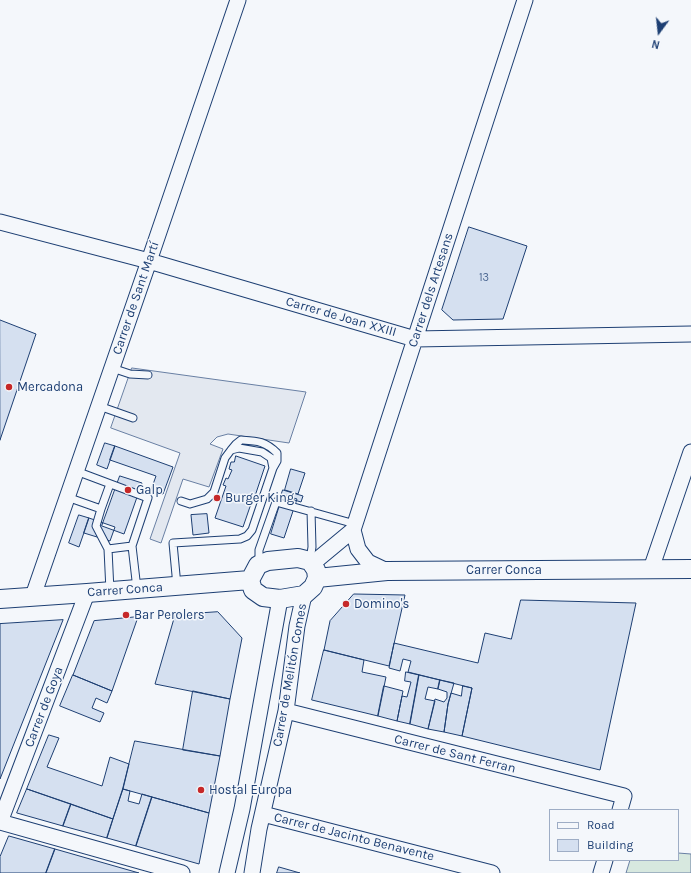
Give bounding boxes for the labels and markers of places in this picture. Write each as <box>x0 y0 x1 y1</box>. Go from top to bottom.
place label: Mercadona <box>17 379 83 395</box>
marker: Mercadona <box>4 382 14 392</box>
place label: Galp <box>136 482 163 498</box>
marker: Galp <box>123 485 133 495</box>
place label: Burger King <box>225 490 294 506</box>
marker: Burger King <box>212 493 222 503</box>
place label: Domino's <box>354 596 409 612</box>
marker: Domino's <box>341 599 351 609</box>
place label: Bar Perolers <box>134 607 205 623</box>
marker: Bar Perolers <box>121 610 131 620</box>
place label: Hostal Europa <box>209 782 292 798</box>
marker: Hostal Europa <box>196 785 206 795</box>

